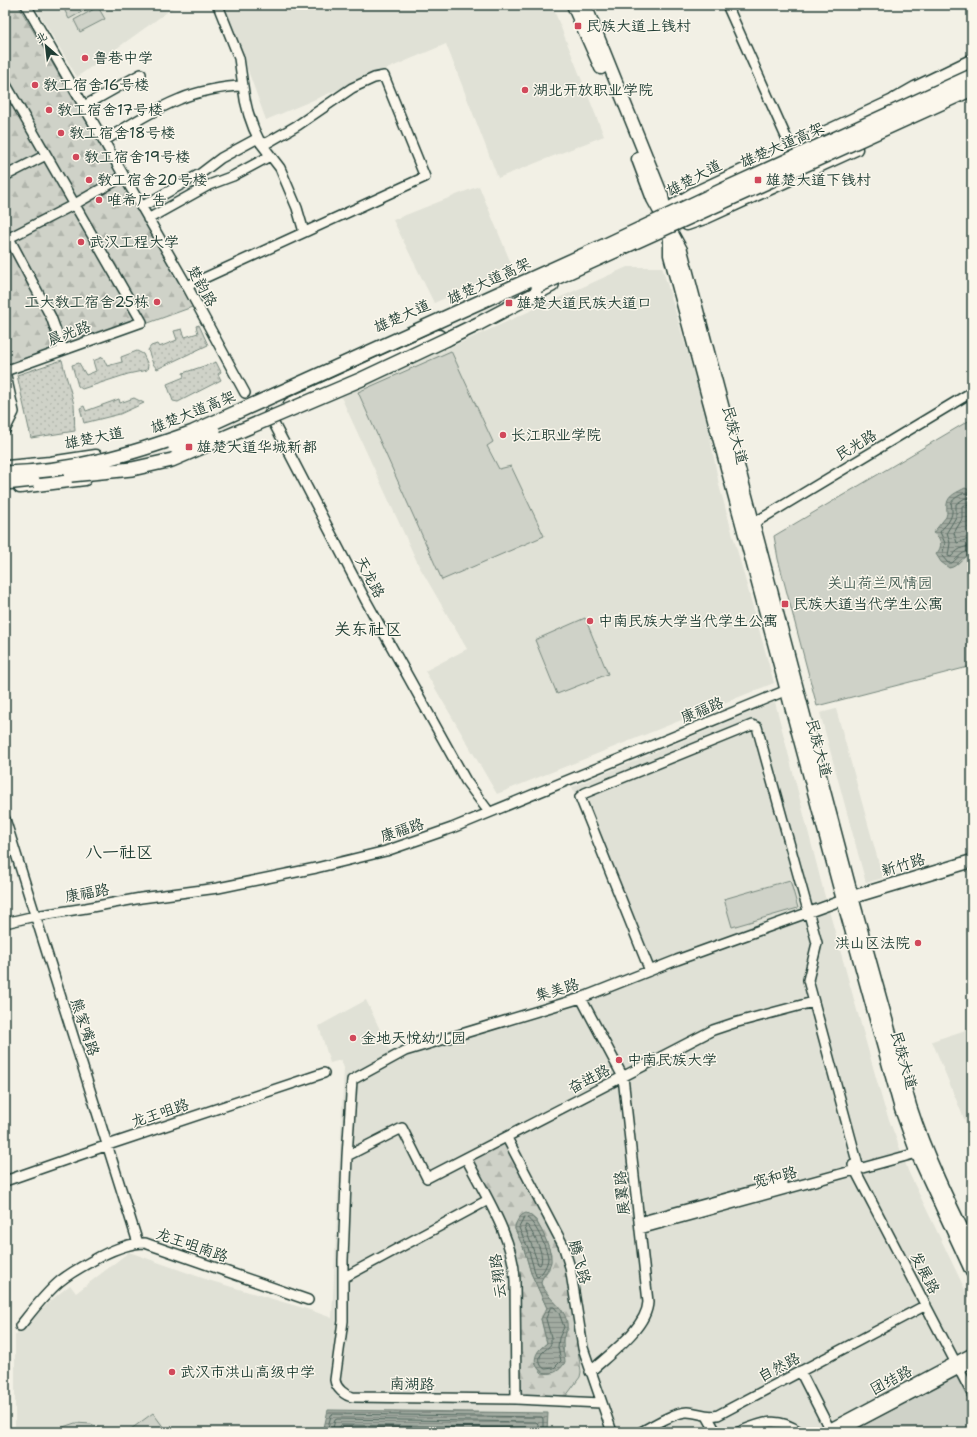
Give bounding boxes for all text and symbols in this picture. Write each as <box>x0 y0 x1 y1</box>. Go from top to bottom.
place label: 民族大道上钱村 <box>586 16 691 36</box>
marker: 民族大道上钱村 <box>573 21 583 31</box>
north arrow <box>26 26 66 66</box>
text: 北 <box>33 28 50 47</box>
place label: 鲁巷中学 <box>93 48 153 68</box>
marker: 鲁巷中学 <box>80 53 90 63</box>
place label: 教工宿舍16号楼 <box>43 75 149 95</box>
marker: 教工宿舍16号楼 <box>30 80 40 90</box>
place label: 湖北开放职业学院 <box>533 80 653 100</box>
marker: 湖北开放职业学院 <box>520 85 530 95</box>
place label: 教工宿舍17号楼 <box>57 100 163 120</box>
marker: 教工宿舍17号楼 <box>44 105 54 115</box>
street label: 雄楚大道高架 <box>737 118 827 172</box>
place label: 教工宿舍18号楼 <box>69 123 176 143</box>
marker: 教工宿舍18号楼 <box>56 128 66 138</box>
place label: 教工宿舍19号楼 <box>84 147 190 167</box>
marker: 教工宿舍19号楼 <box>71 152 81 162</box>
street label: 雄楚大道 <box>663 155 725 201</box>
place label: 教工宿舍20号楼 <box>97 170 208 190</box>
place label: 雄楚大道下钱村 <box>766 170 871 190</box>
marker: 教工宿舍20号楼 <box>84 175 94 185</box>
marker: 雄楚大道下钱村 <box>753 175 763 185</box>
place label: 唯希广告 <box>107 190 167 210</box>
marker: 唯希广告 <box>94 195 104 205</box>
place label: 武汉工程大学 <box>89 232 179 252</box>
marker: 武汉工程大学 <box>76 237 86 247</box>
street label: 雄楚大道高架 <box>444 253 534 309</box>
street label: 楚韵路 <box>182 261 222 311</box>
place label: 工大教工宿舍25栋 <box>25 292 149 312</box>
place label: 雄楚大道民族大道口 <box>517 293 652 313</box>
street label: 雄楚大道 <box>371 295 433 337</box>
marker: 工大教工宿舍25栋 <box>152 297 162 307</box>
marker: 雄楚大道民族大道口 <box>504 298 514 308</box>
street label: 晨光路 <box>44 316 94 350</box>
street label: 雄楚大道高架 <box>148 386 238 438</box>
street label: 民族大道 <box>718 403 752 467</box>
street label: 雄楚大道 <box>63 422 125 454</box>
place label: 长江职业学院 <box>511 425 601 445</box>
street label: 民光路 <box>832 425 880 465</box>
marker: 长江职业学院 <box>498 430 508 440</box>
place label: 雄楚大道华城新都 <box>197 437 317 457</box>
marker: 雄楚大道华城新都 <box>184 442 194 452</box>
street label: 天龙路 <box>351 552 389 602</box>
park label: 关山荷兰风情园 <box>827 573 933 593</box>
place label: 民族大道当代学生公寓 <box>793 594 943 614</box>
marker: 民族大道当代学生公寓 <box>780 599 790 609</box>
place label: 中南民族大学当代学生公寓 <box>598 611 778 631</box>
marker: 中南民族大学当代学生公寓 <box>585 616 595 626</box>
district label: 关东社区 <box>334 618 402 640</box>
street label: 康福路 <box>677 692 727 728</box>
street label: 民族大道 <box>802 716 836 780</box>
street label: 康福路 <box>378 814 426 846</box>
district label: 八一社区 <box>85 841 153 863</box>
street label: 新竹路 <box>879 849 927 881</box>
street label: 康福路 <box>63 879 111 907</box>
place label: 洪山区法院 <box>835 933 910 953</box>
marker: 洪山区法院 <box>913 938 923 948</box>
street label: 集美路 <box>533 974 581 1006</box>
street label: 熊家嘴路 <box>66 995 104 1059</box>
place label: 金地天悦幼儿园 <box>361 1028 466 1048</box>
street label: 民族大道 <box>886 1028 922 1092</box>
marker: 金地天悦幼儿园 <box>348 1033 358 1043</box>
place label: 中南民族大学 <box>627 1050 717 1070</box>
marker: 中南民族大学 <box>614 1055 624 1065</box>
street label: 奋进路 <box>564 1060 614 1098</box>
street label: 龙王咀路 <box>128 1094 192 1132</box>
street label: 宽和路 <box>751 1162 799 1192</box>
street label: 展翼路 <box>610 1170 634 1216</box>
street label: 龙王咀南路 <box>153 1223 231 1267</box>
street label: 腾飞路 <box>565 1238 595 1286</box>
street label: 发展路 <box>906 1248 944 1298</box>
street label: 云翔路 <box>485 1252 511 1300</box>
street label: 自然路 <box>754 1348 804 1386</box>
street label: 团结路 <box>866 1361 916 1399</box>
place label: 武汉市洪山高级中学 <box>180 1362 315 1382</box>
marker: 武汉市洪山高级中学 <box>167 1367 177 1377</box>
street label: 南湖路 <box>389 1374 435 1394</box>

